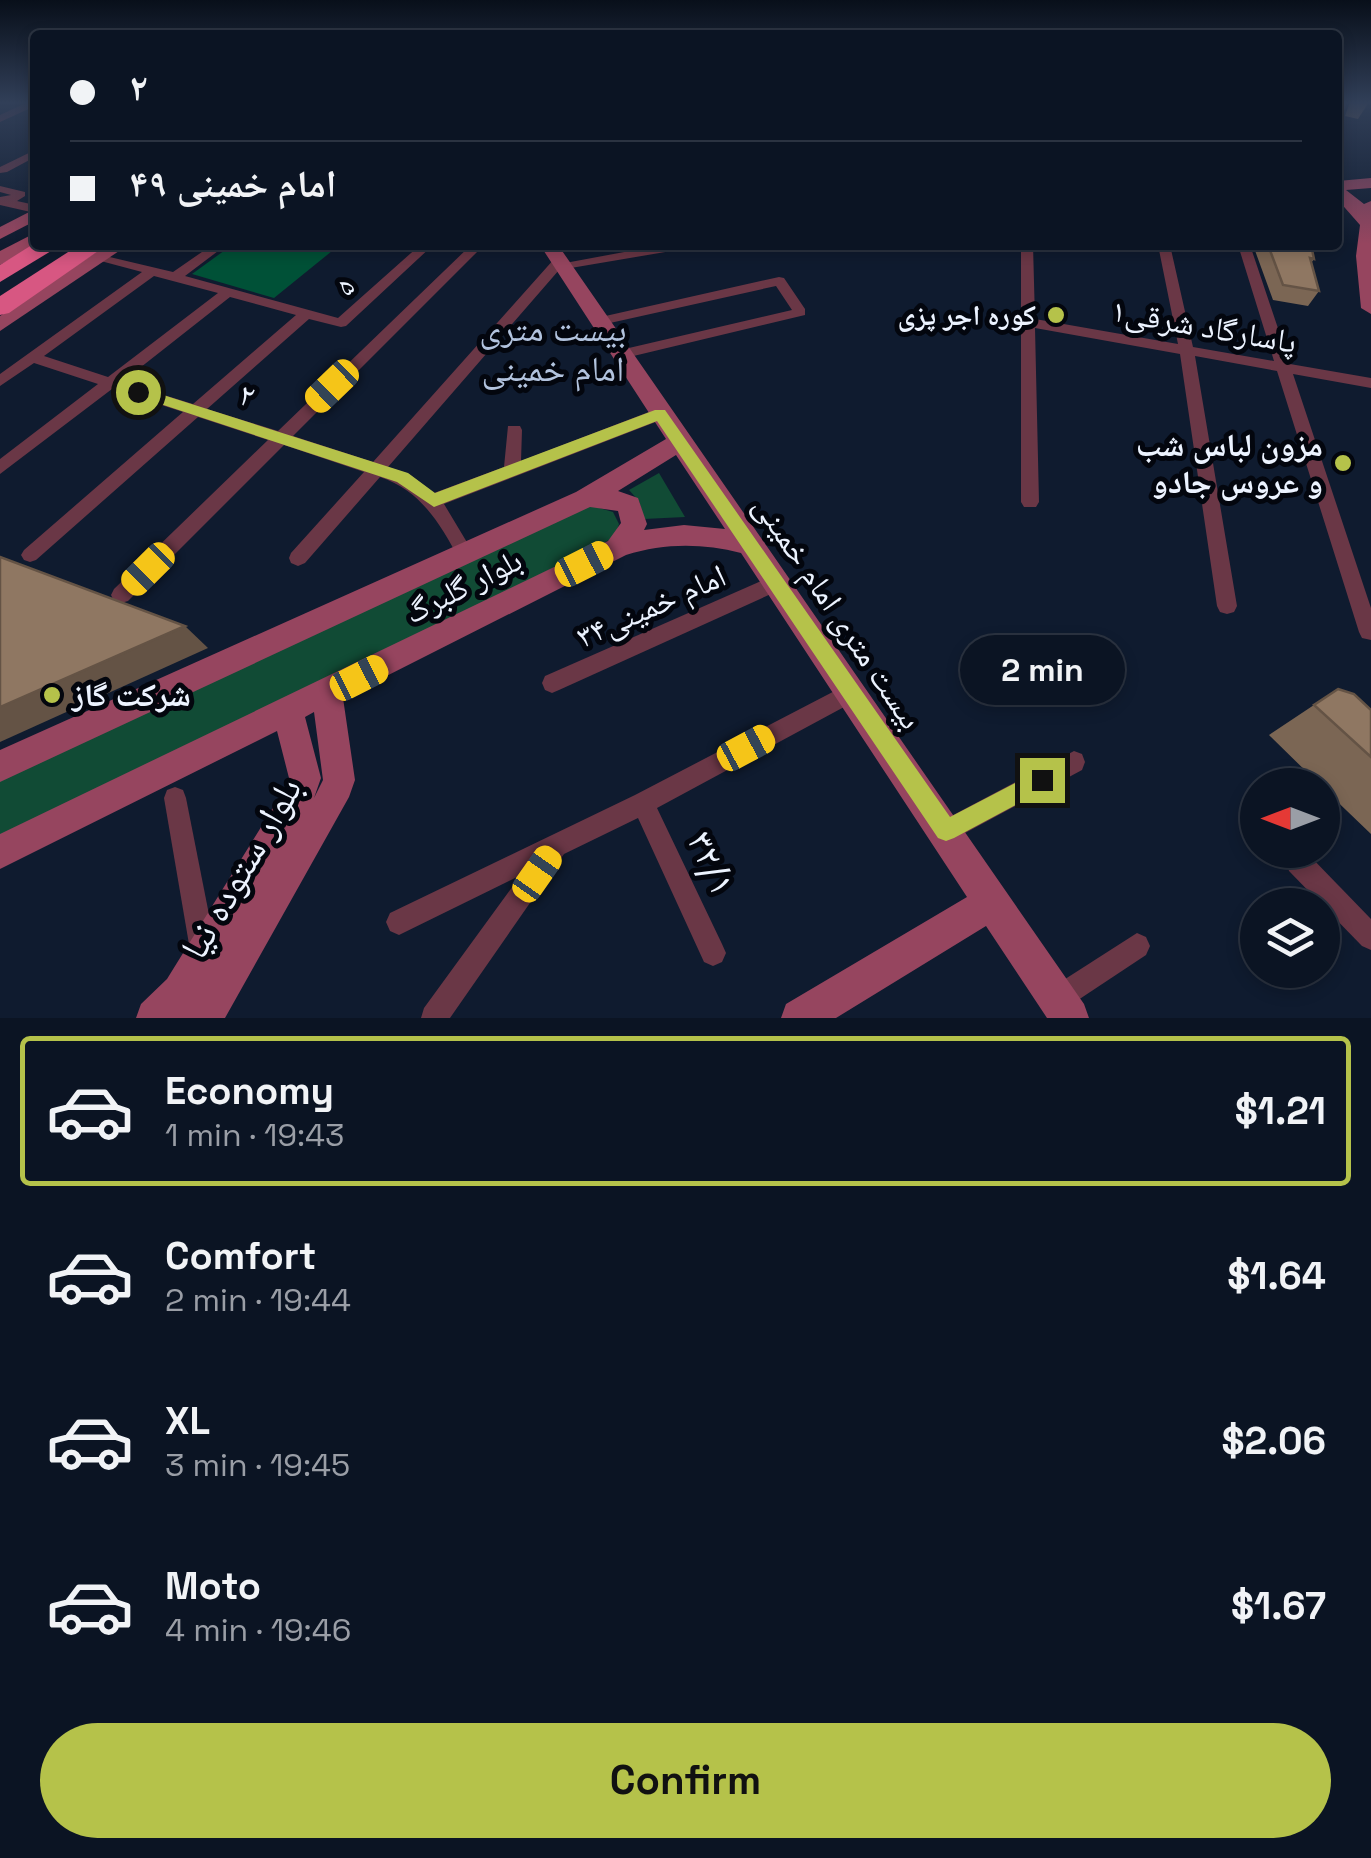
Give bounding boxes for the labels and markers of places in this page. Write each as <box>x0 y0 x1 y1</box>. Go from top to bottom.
place label: کوره اجر پزی <box>898 297 1036 333</box>
marker: کوره اجر پزی <box>1045 304 1067 326</box>
place label: مزون لباس شب و عروس جادو <box>1136 425 1323 502</box>
marker: مزون لباس شب و عروس جادو <box>1332 452 1354 474</box>
place label: شرکت گاز <box>70 675 191 715</box>
marker: شرکت گاز <box>41 684 63 706</box>

